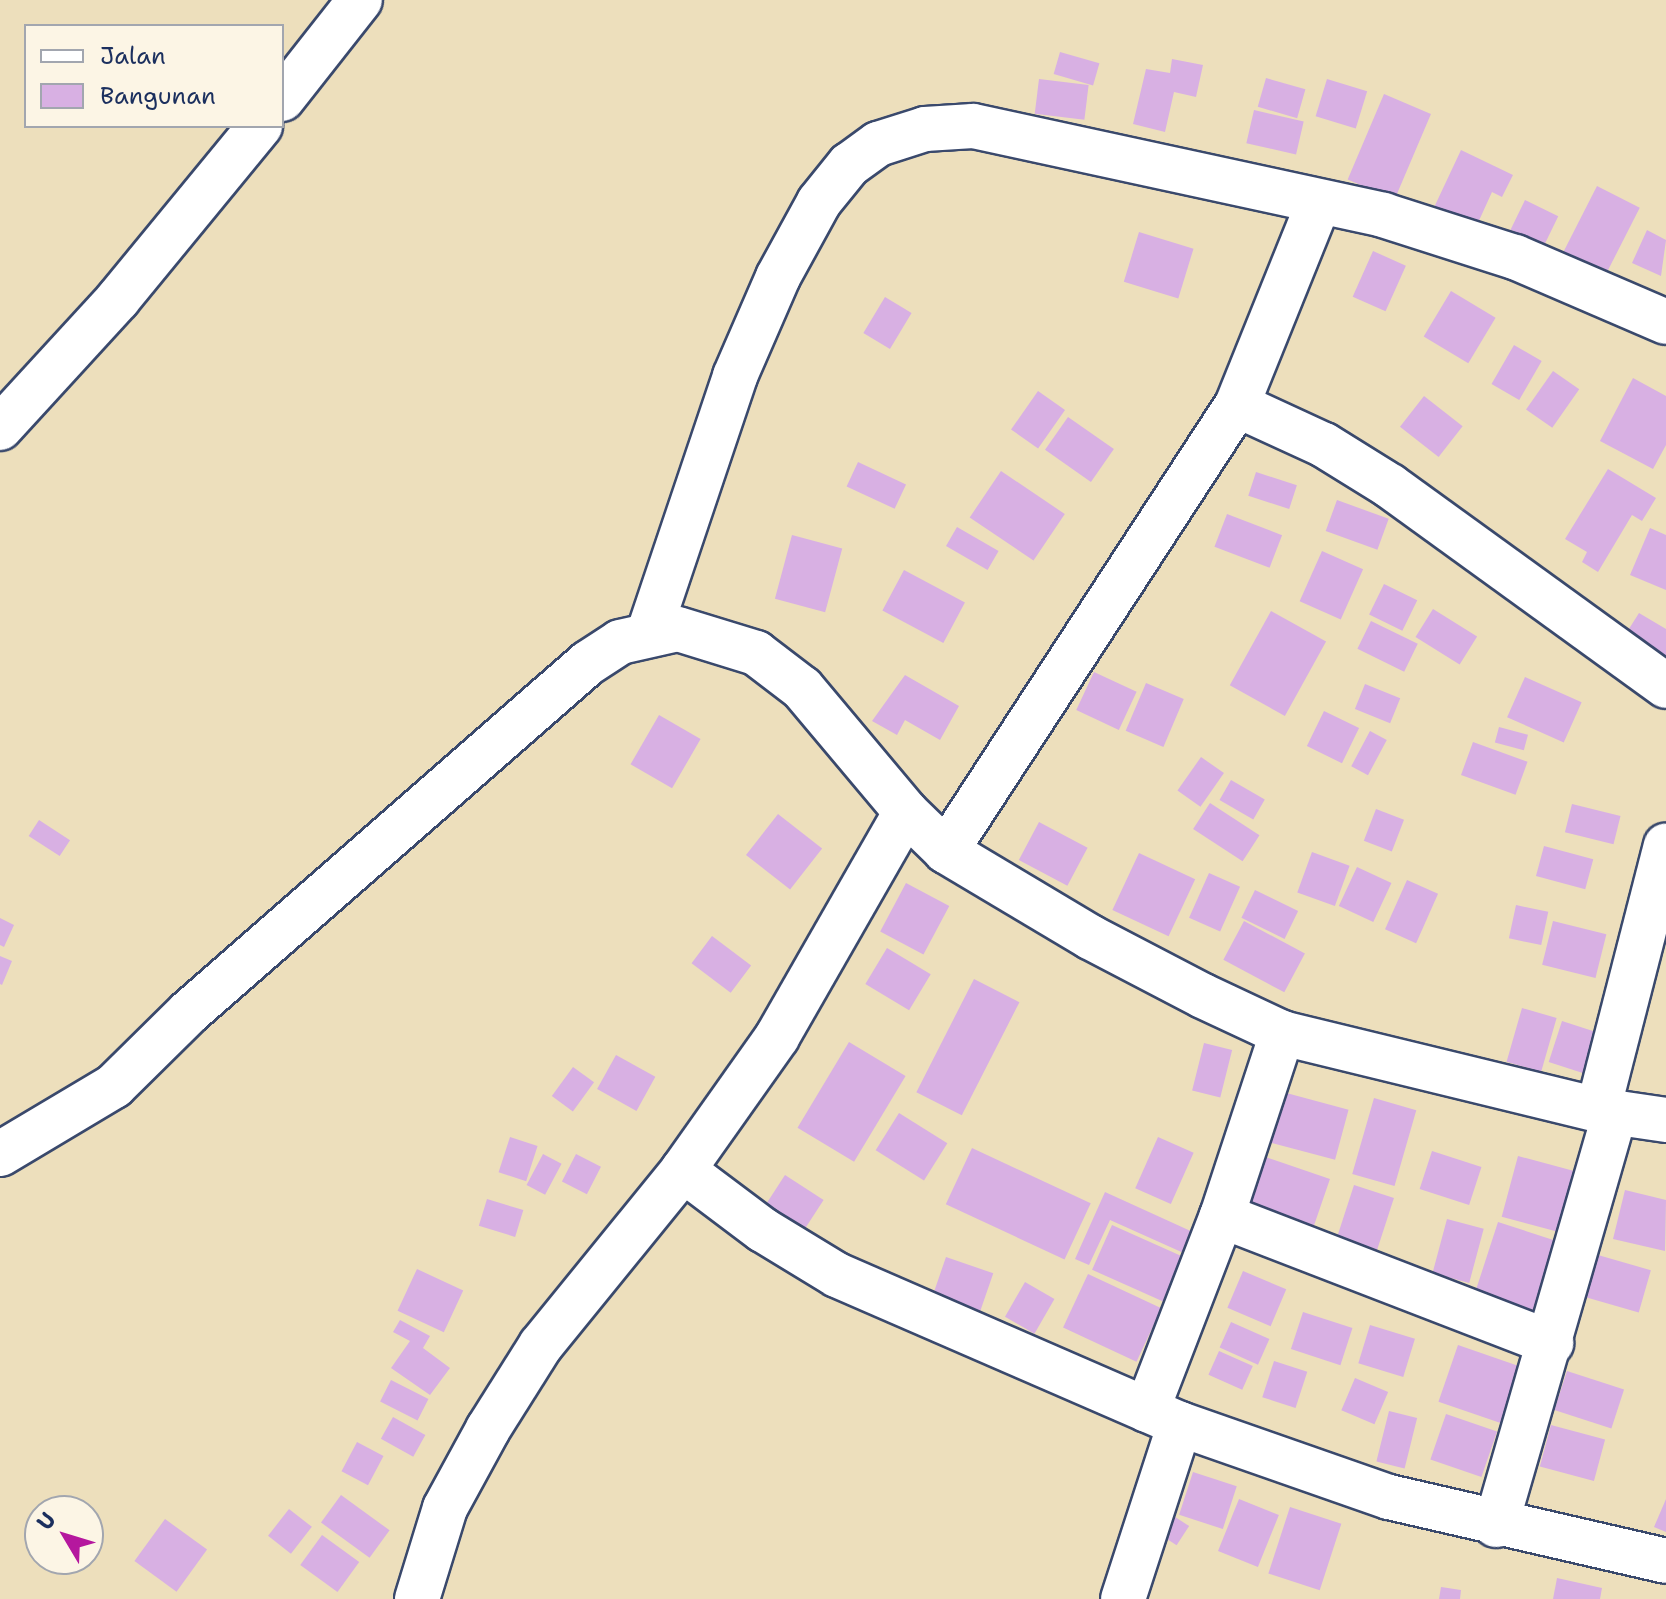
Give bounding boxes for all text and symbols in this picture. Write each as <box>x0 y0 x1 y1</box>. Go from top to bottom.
legend <box>24 24 284 128</box>
text: Jalan <box>100 40 166 72</box>
text: Bangunan <box>100 80 216 112</box>
north arrow <box>24 1495 104 1575</box>
text: U <box>30 1506 62 1536</box>

